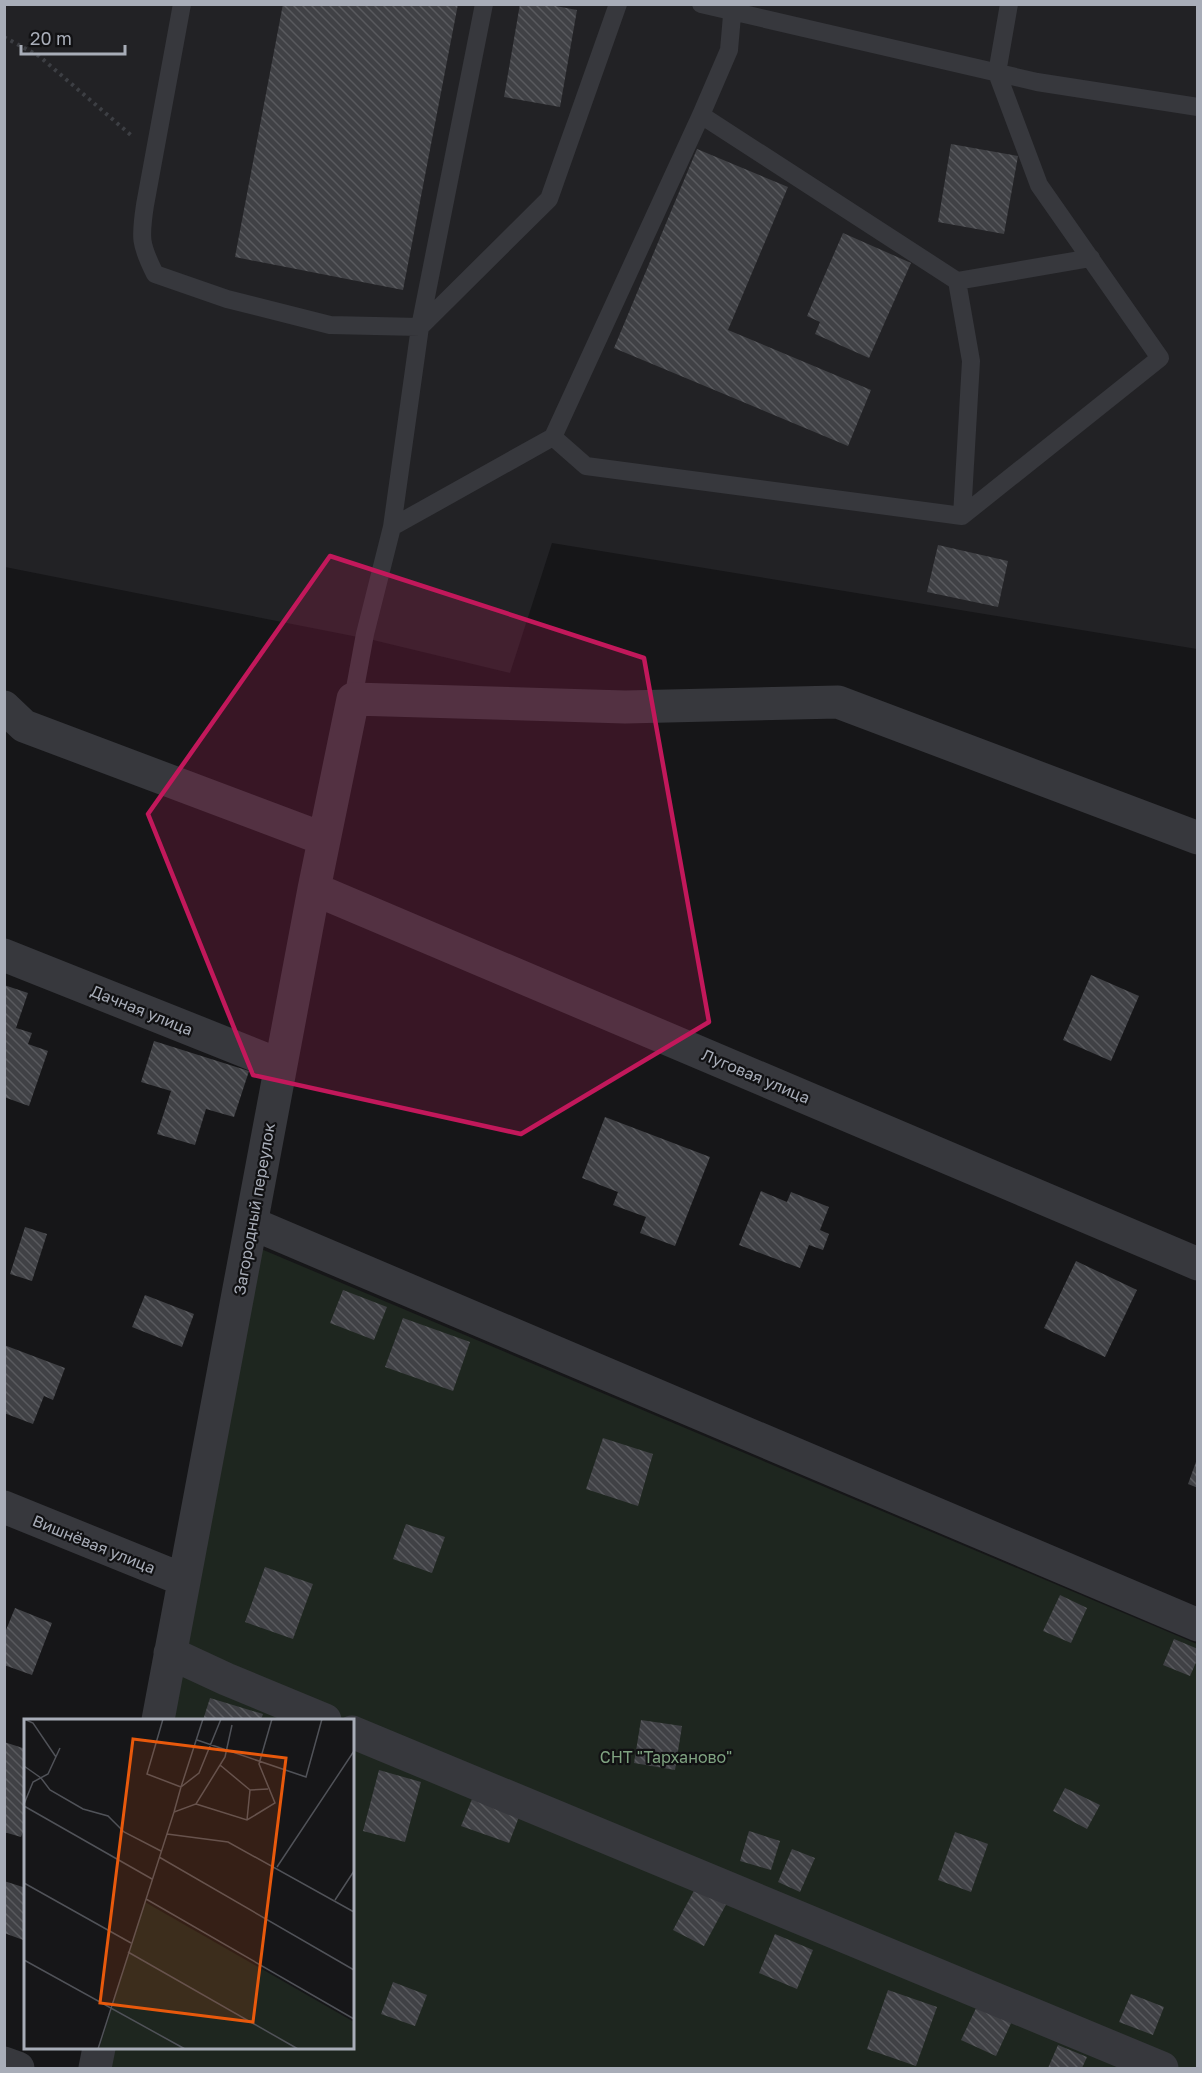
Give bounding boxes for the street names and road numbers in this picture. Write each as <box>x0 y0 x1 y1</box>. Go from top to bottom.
street label: Дачная улица <box>88 980 196 1040</box>
street label: Луговая улица <box>699 1044 813 1108</box>
street label: Загородный переулок <box>229 1121 279 1297</box>
street label: Вишнёвая улица <box>30 1510 158 1578</box>

